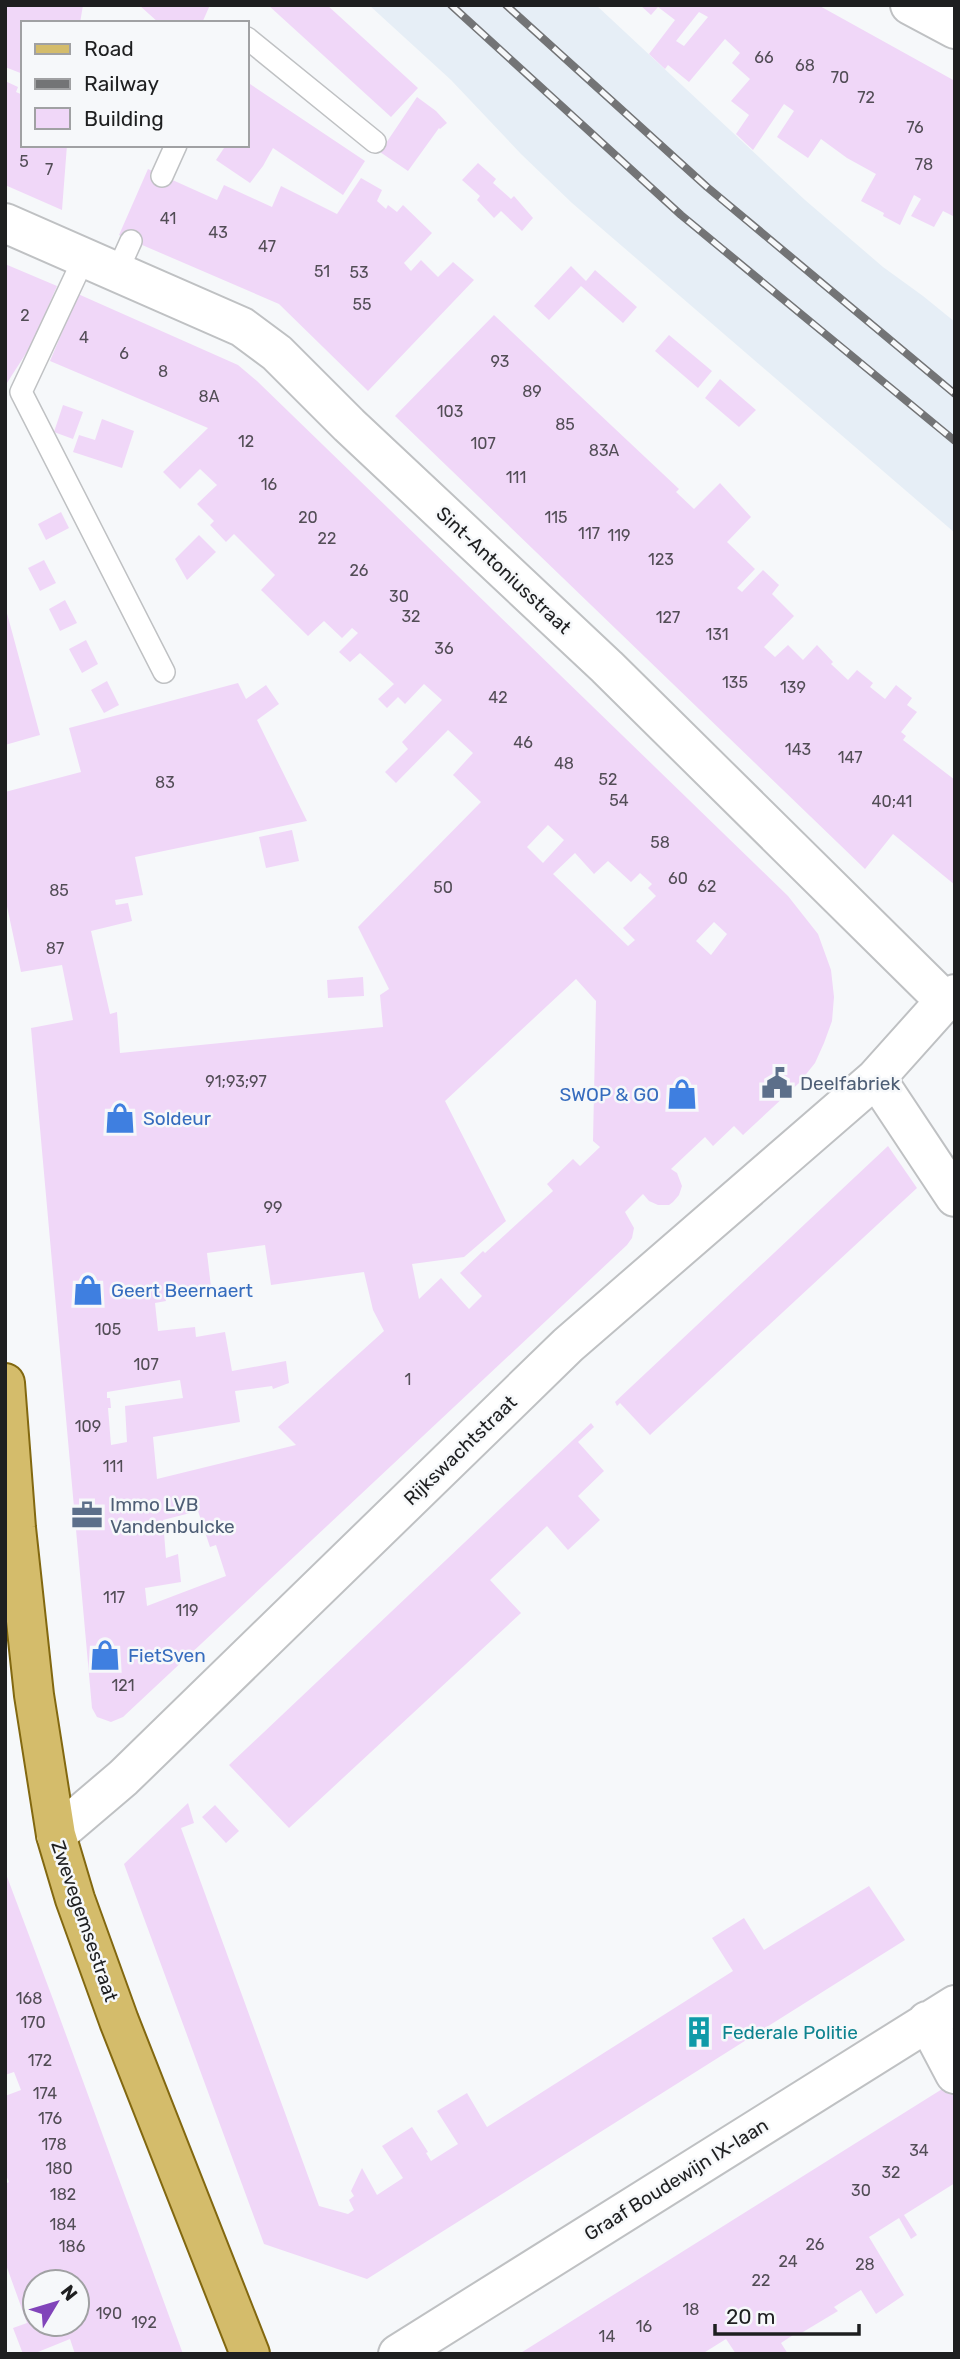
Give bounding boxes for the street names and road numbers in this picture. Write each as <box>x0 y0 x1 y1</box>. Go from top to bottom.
street label: Sint-Antoniusstraat <box>431 502 576 639</box>
street label: Rijkswachtstraat <box>399 1390 522 1510</box>
street label: Zwevegemsestraat <box>46 1838 123 2005</box>
street label: Graaf Boudewijn IX-laan <box>580 2113 773 2246</box>

